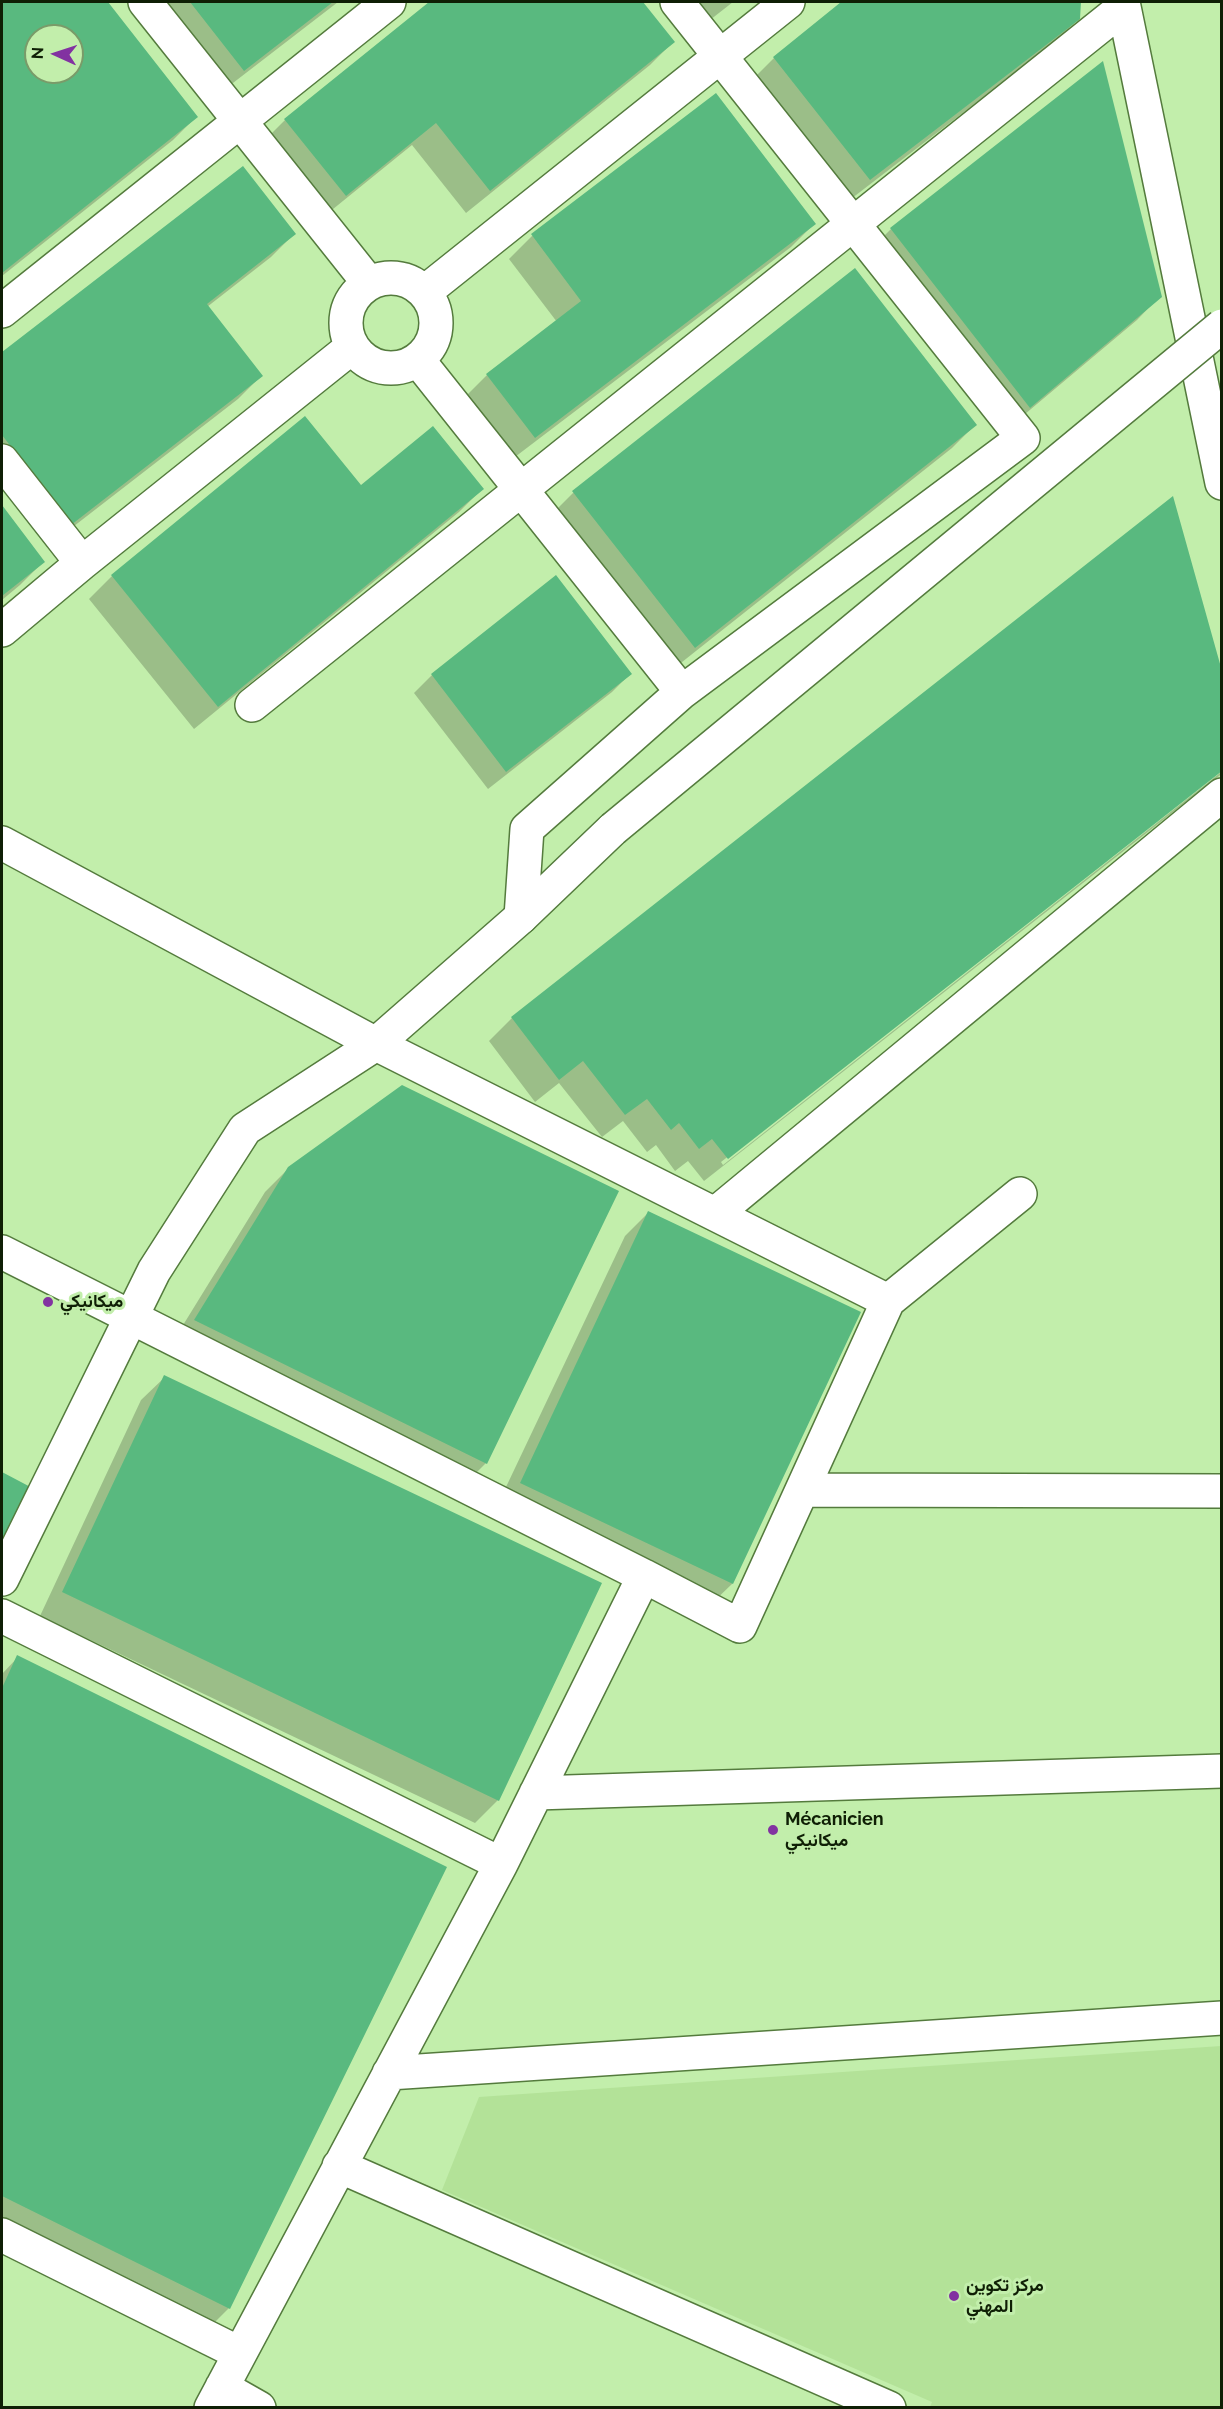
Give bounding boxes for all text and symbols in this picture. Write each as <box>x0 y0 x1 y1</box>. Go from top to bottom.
north arrow <box>24 24 84 84</box>
text: N <box>28 47 47 60</box>
place label: ميكانيكي <box>60 1291 123 1313</box>
marker: ميكانيكي <box>41 1295 55 1309</box>
place label: Mécanicien ميكانيكي <box>785 1809 884 1852</box>
marker: Mécanicien ميكانيكي <box>766 1823 780 1837</box>
place label: مركز تكوين المهني <box>966 2275 1044 2318</box>
marker: مركز تكوين المهني <box>947 2289 961 2303</box>

